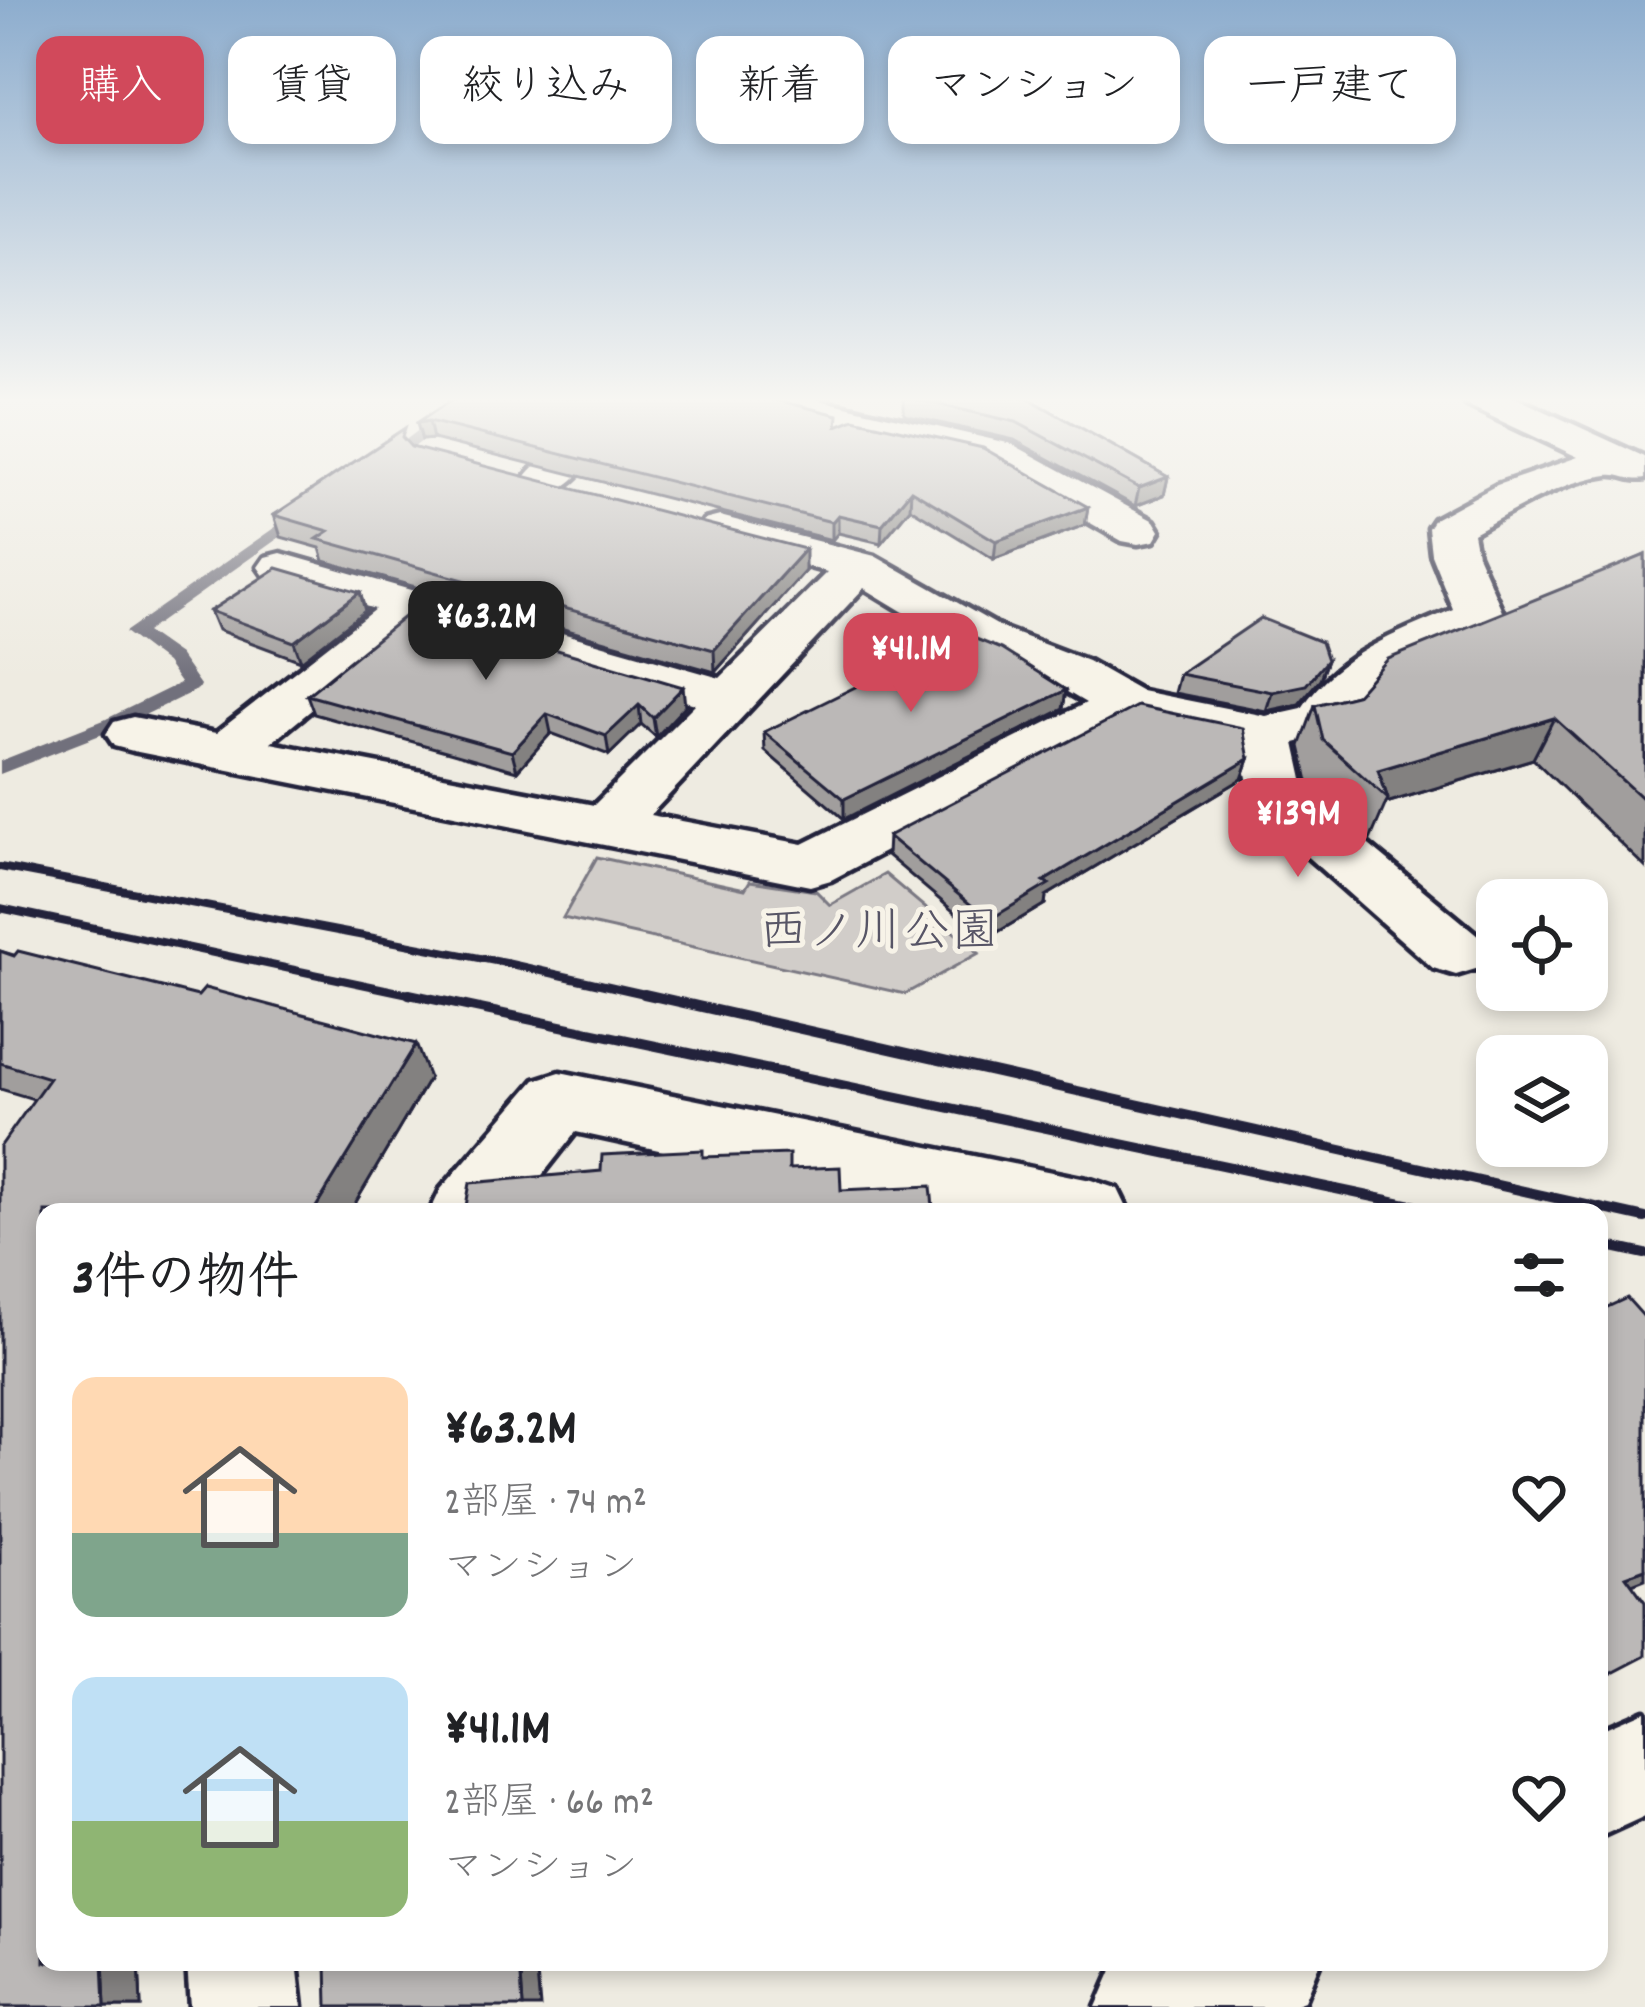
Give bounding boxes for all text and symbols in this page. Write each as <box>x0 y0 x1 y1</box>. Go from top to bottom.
chip: 購入 <box>36 36 204 144</box>
chip: 賃貸 <box>228 36 396 144</box>
chip: 絞り込み <box>420 36 672 144</box>
chip: 新着 <box>696 36 864 144</box>
chip: マンション <box>888 36 1180 144</box>
chip: 一戸建て <box>1204 36 1456 144</box>
pin: ¥63.2M <box>388 581 584 683</box>
text: ¥63.2M <box>435 592 537 647</box>
pin: ¥41.1M <box>813 613 1009 715</box>
text: ¥41.1M <box>870 624 952 679</box>
pin: ¥139M <box>1214 778 1382 880</box>
text: ¥139M <box>1255 789 1341 844</box>
map controls <box>1476 879 1608 1167</box>
button: locate <box>1476 879 1608 1011</box>
park label: 西ノ川公園 <box>759 901 999 970</box>
button: layers <box>1476 1035 1608 1167</box>
icon: filters <box>1506 1242 1572 1308</box>
text: 3件の物件 <box>72 1246 299 1318</box>
text: ¥63.2M <box>444 1396 577 1468</box>
icon: home <box>168 1425 312 1569</box>
icon: heart <box>1506 1464 1572 1530</box>
text: 2部屋 · 74 m² <box>444 1478 647 1533</box>
text: マンション <box>444 1543 637 1598</box>
text: ¥41.1M <box>444 1696 551 1768</box>
icon: home <box>168 1725 312 1869</box>
icon: heart <box>1506 1764 1572 1830</box>
text: 2部屋 · 66 m² <box>444 1778 654 1833</box>
text: マンション <box>444 1843 637 1898</box>

